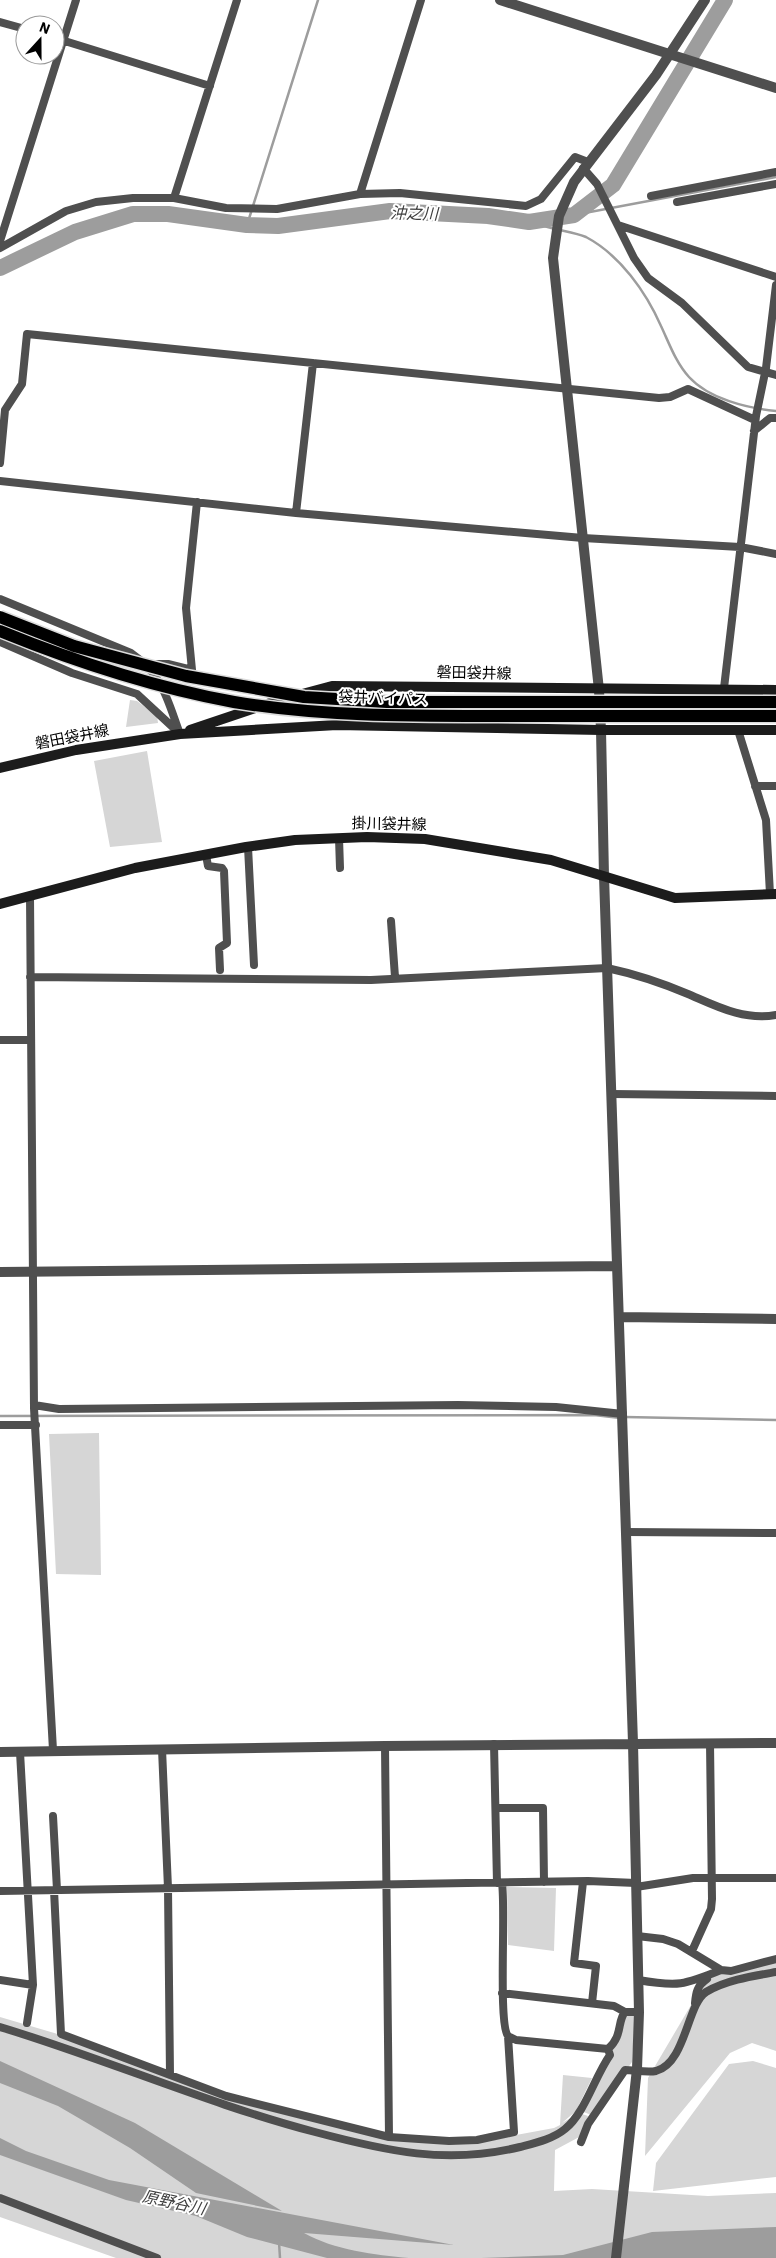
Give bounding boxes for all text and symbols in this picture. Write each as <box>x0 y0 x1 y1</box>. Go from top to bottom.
north arrow <box>15 15 65 65</box>
text: N <box>37 18 53 38</box>
water label: 沖之川 <box>390 203 440 223</box>
street label: 磐田袋井線 <box>436 662 512 683</box>
street label: 袋井バイパス <box>338 686 428 709</box>
street label: 磐田袋井線 <box>33 720 111 753</box>
street label: 掛川袋井線 <box>351 813 427 834</box>
water label: 原野谷川 <box>141 2186 209 2219</box>

